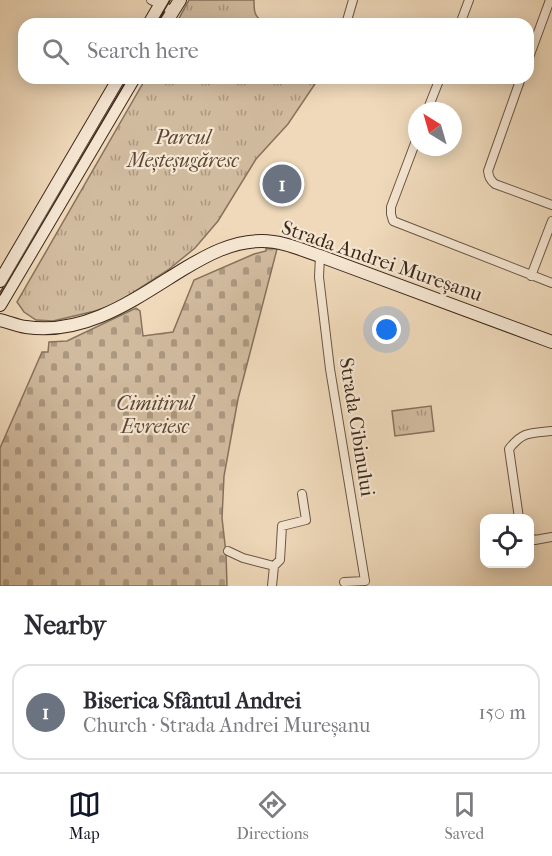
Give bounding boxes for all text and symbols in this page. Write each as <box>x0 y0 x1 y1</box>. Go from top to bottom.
search box <box>18 18 534 84</box>
icon: search <box>39 35 72 68</box>
text: Search here <box>87 38 199 64</box>
north arrow <box>408 102 462 156</box>
park label: Parcul Meșteșugăresc <box>125 126 239 173</box>
pin: 1 <box>262 162 302 207</box>
street label: Strada Andrei Mureșanu <box>279 216 486 306</box>
your location <box>372 315 401 344</box>
street label: Strada Cibinului <box>335 356 379 498</box>
park label: Cimitirul Evreiesc <box>116 392 196 438</box>
map controls <box>480 514 534 568</box>
button: locate <box>480 514 534 568</box>
text: Nearby <box>24 610 106 641</box>
text: Biserica Sfântul Andrei <box>83 688 301 714</box>
text: 1 <box>42 701 49 724</box>
text: 150 m <box>478 701 526 724</box>
text: Church · Strada Andrei Mureșanu <box>83 714 370 737</box>
tab: Map <box>68 788 101 843</box>
tab: Directions <box>237 788 309 843</box>
tab: Saved <box>444 788 484 843</box>

